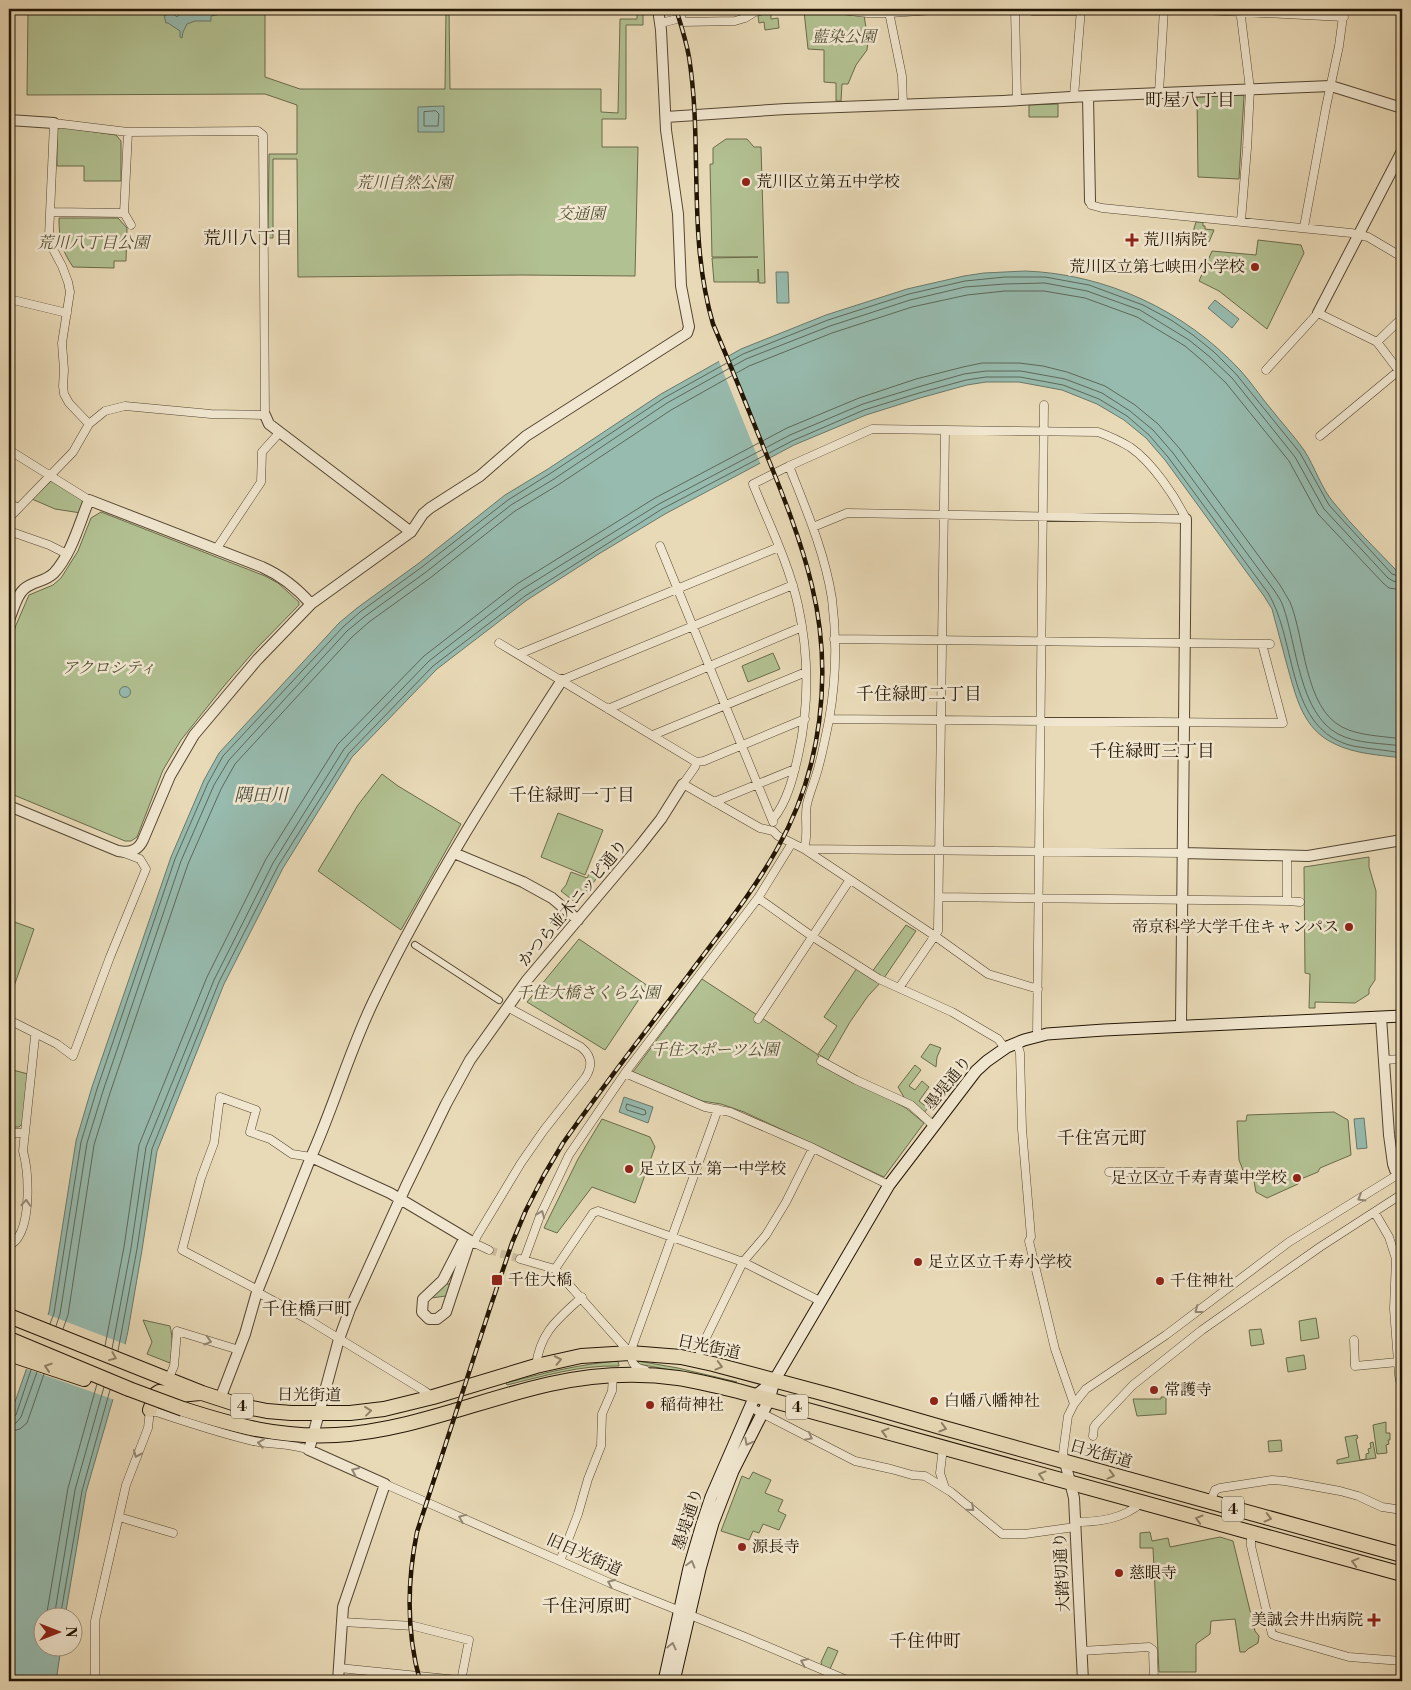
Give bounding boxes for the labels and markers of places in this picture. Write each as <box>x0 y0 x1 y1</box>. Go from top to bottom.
place label: 荒川区立第五中学校 <box>756 172 900 192</box>
marker: 荒川区立第五中学校 <box>740 176 752 188</box>
place label: 荒川病院 <box>1143 230 1207 250</box>
marker: 荒川病院 <box>1125 233 1139 247</box>
place label: 荒川区立第七峡田小学校 <box>1069 257 1245 277</box>
marker: 荒川区立第七峡田小学校 <box>1249 261 1261 273</box>
place label: 帝京科学大学千住キャンパス <box>1132 917 1339 937</box>
marker: 帝京科学大学千住キャンパス <box>1343 921 1355 933</box>
place label: 足立区立 第一中学校 <box>639 1159 786 1179</box>
marker: 足立区立 第一中学校 <box>623 1163 635 1175</box>
place label: 足立区立千寿青葉中学校 <box>1111 1168 1287 1188</box>
marker: 足立区立千寿青葉中学校 <box>1291 1172 1303 1184</box>
place label: 足立区立千寿小学校 <box>928 1252 1072 1272</box>
marker: 足立区立千寿小学校 <box>912 1256 924 1268</box>
place label: 千住大橋 <box>508 1270 572 1290</box>
place label: 千住神社 <box>1170 1271 1234 1291</box>
marker: 千住大橋 <box>490 1273 504 1287</box>
marker: 千住神社 <box>1154 1275 1166 1287</box>
place label: 常護寺 <box>1164 1380 1212 1400</box>
marker: 常護寺 <box>1148 1384 1160 1396</box>
place label: 白幡八幡神社 <box>944 1391 1040 1411</box>
place label: 稲荷神社 <box>660 1395 724 1415</box>
marker: 白幡八幡神社 <box>928 1395 940 1407</box>
marker: 稲荷神社 <box>644 1399 656 1411</box>
place label: 源長寺 <box>752 1537 800 1557</box>
marker: 源長寺 <box>736 1541 748 1553</box>
place label: 慈眼寺 <box>1129 1563 1177 1583</box>
marker: 慈眼寺 <box>1113 1567 1125 1579</box>
place label: 美誠会井出病院 <box>1251 1610 1363 1630</box>
marker: 美誠会井出病院 <box>1367 1613 1381 1627</box>

